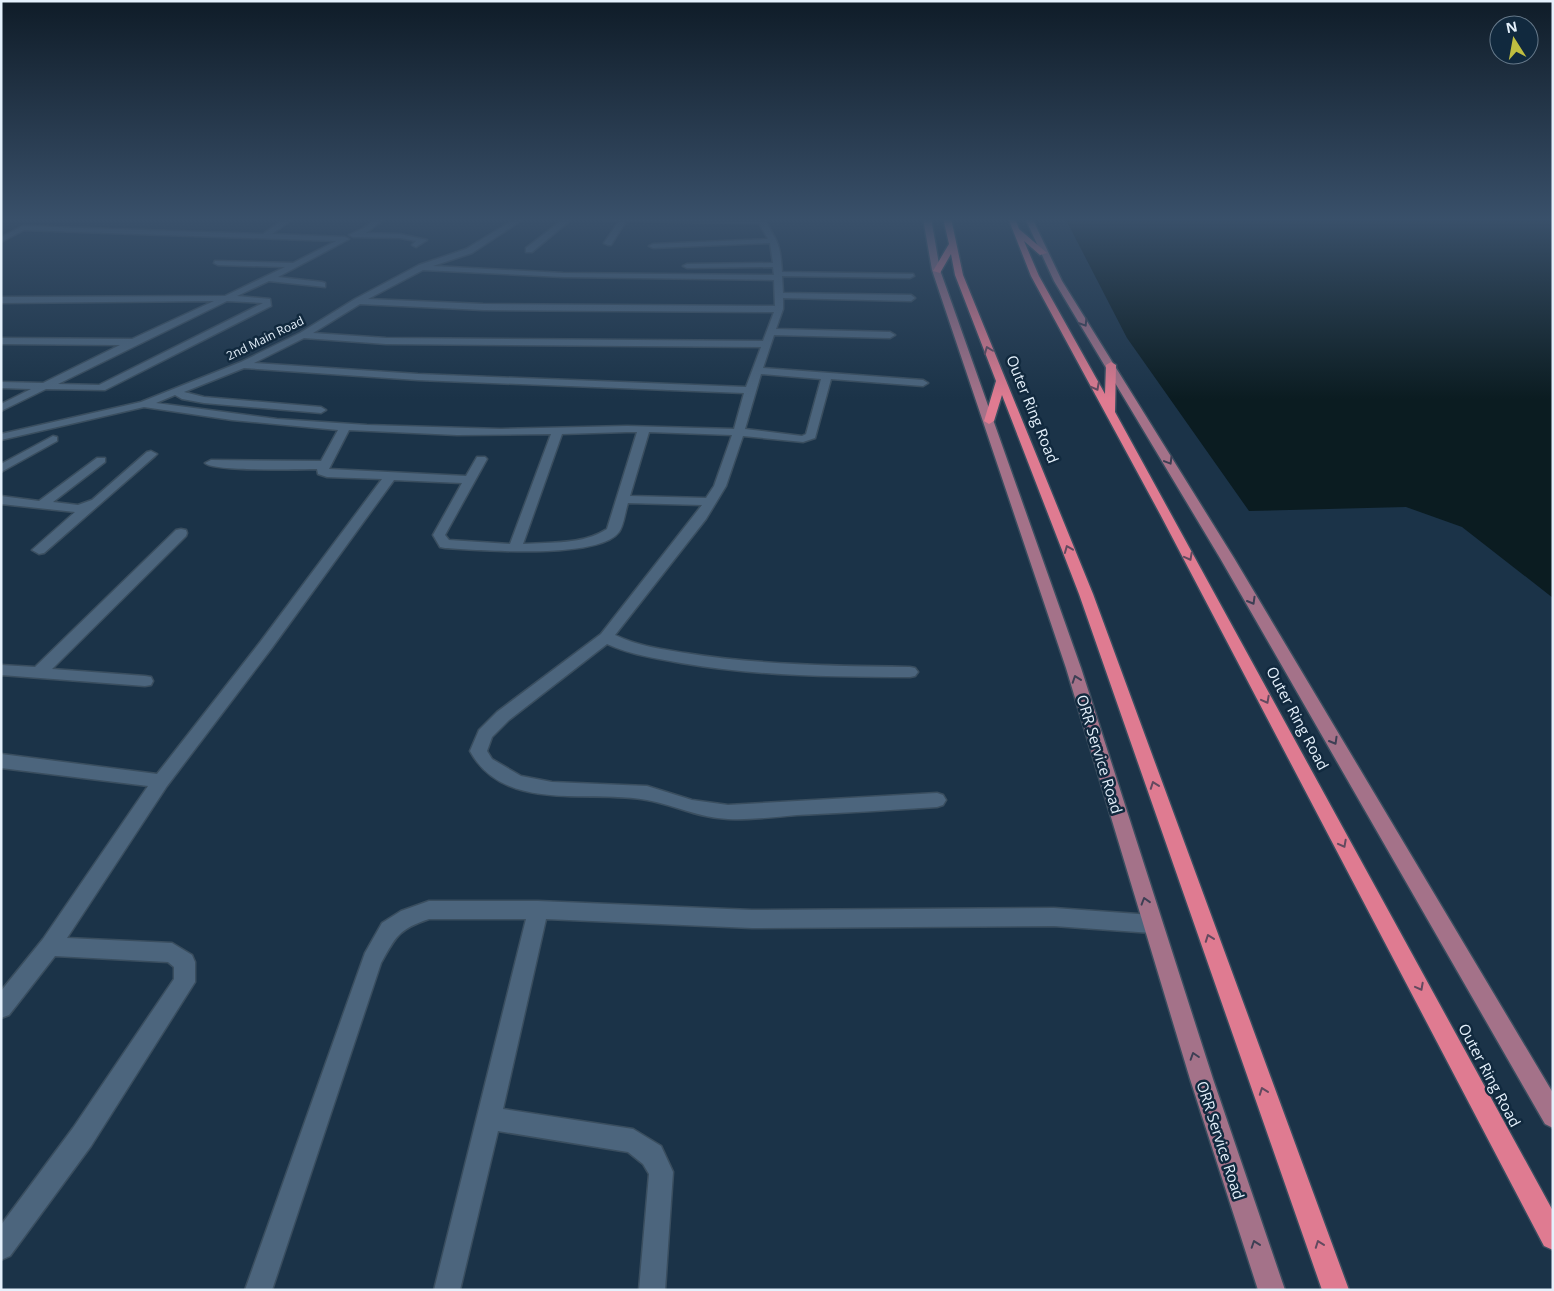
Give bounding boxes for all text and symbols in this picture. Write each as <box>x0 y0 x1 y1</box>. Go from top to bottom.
north arrow <box>1489 15 1539 65</box>
text: N <box>1504 16 1519 37</box>
street label: 2nd Main Road <box>223 312 307 364</box>
one-way arrow <box>1078 317 1087 326</box>
one-way arrow <box>984 346 994 354</box>
street label: Outer Ring Road <box>1002 352 1064 466</box>
one-way arrow <box>1089 381 1099 390</box>
one-way arrow <box>1162 456 1172 465</box>
one-way arrow <box>1063 545 1074 554</box>
one-way arrow <box>1183 552 1193 561</box>
one-way arrow <box>1245 596 1255 605</box>
street label: Outer Ring Road <box>1262 663 1334 773</box>
one-way arrow <box>1072 675 1082 684</box>
street label: ORR Service Road <box>1072 692 1128 816</box>
one-way arrow <box>1260 695 1270 704</box>
one-way arrow <box>1327 736 1337 745</box>
one-way arrow <box>1150 781 1160 790</box>
one-way arrow <box>1337 838 1347 847</box>
one-way arrow <box>1141 897 1151 906</box>
one-way arrow <box>1205 934 1215 943</box>
one-way arrow <box>1413 981 1423 990</box>
street label: Outer Ring Road <box>1454 1020 1526 1130</box>
one-way arrow <box>1189 1053 1199 1061</box>
street label: ORR Service Road <box>1192 1078 1250 1202</box>
one-way arrow <box>1259 1087 1269 1096</box>
one-way arrow <box>1251 1240 1261 1249</box>
one-way arrow <box>1315 1240 1325 1249</box>

